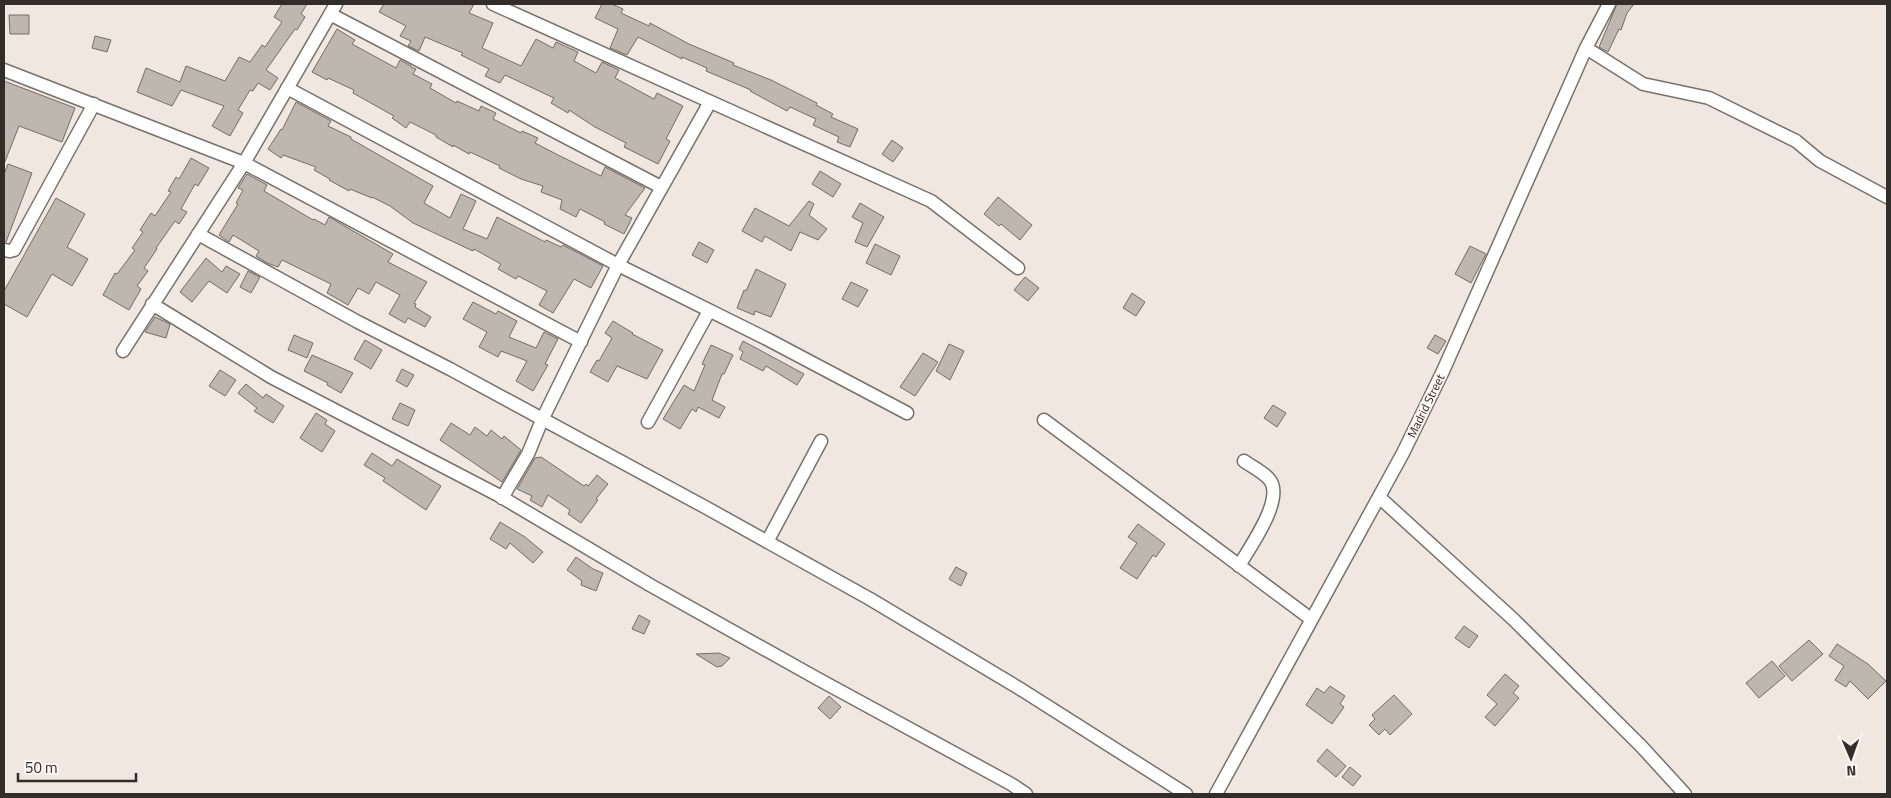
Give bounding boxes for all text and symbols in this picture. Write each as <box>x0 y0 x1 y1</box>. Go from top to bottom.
street label: Madrid Street <box>1402 370 1450 441</box>
north arrow <box>1826 733 1876 783</box>
scale bar <box>18 750 135 782</box>
text: 50 m <box>25 756 58 779</box>
text: N <box>1846 761 1857 782</box>

